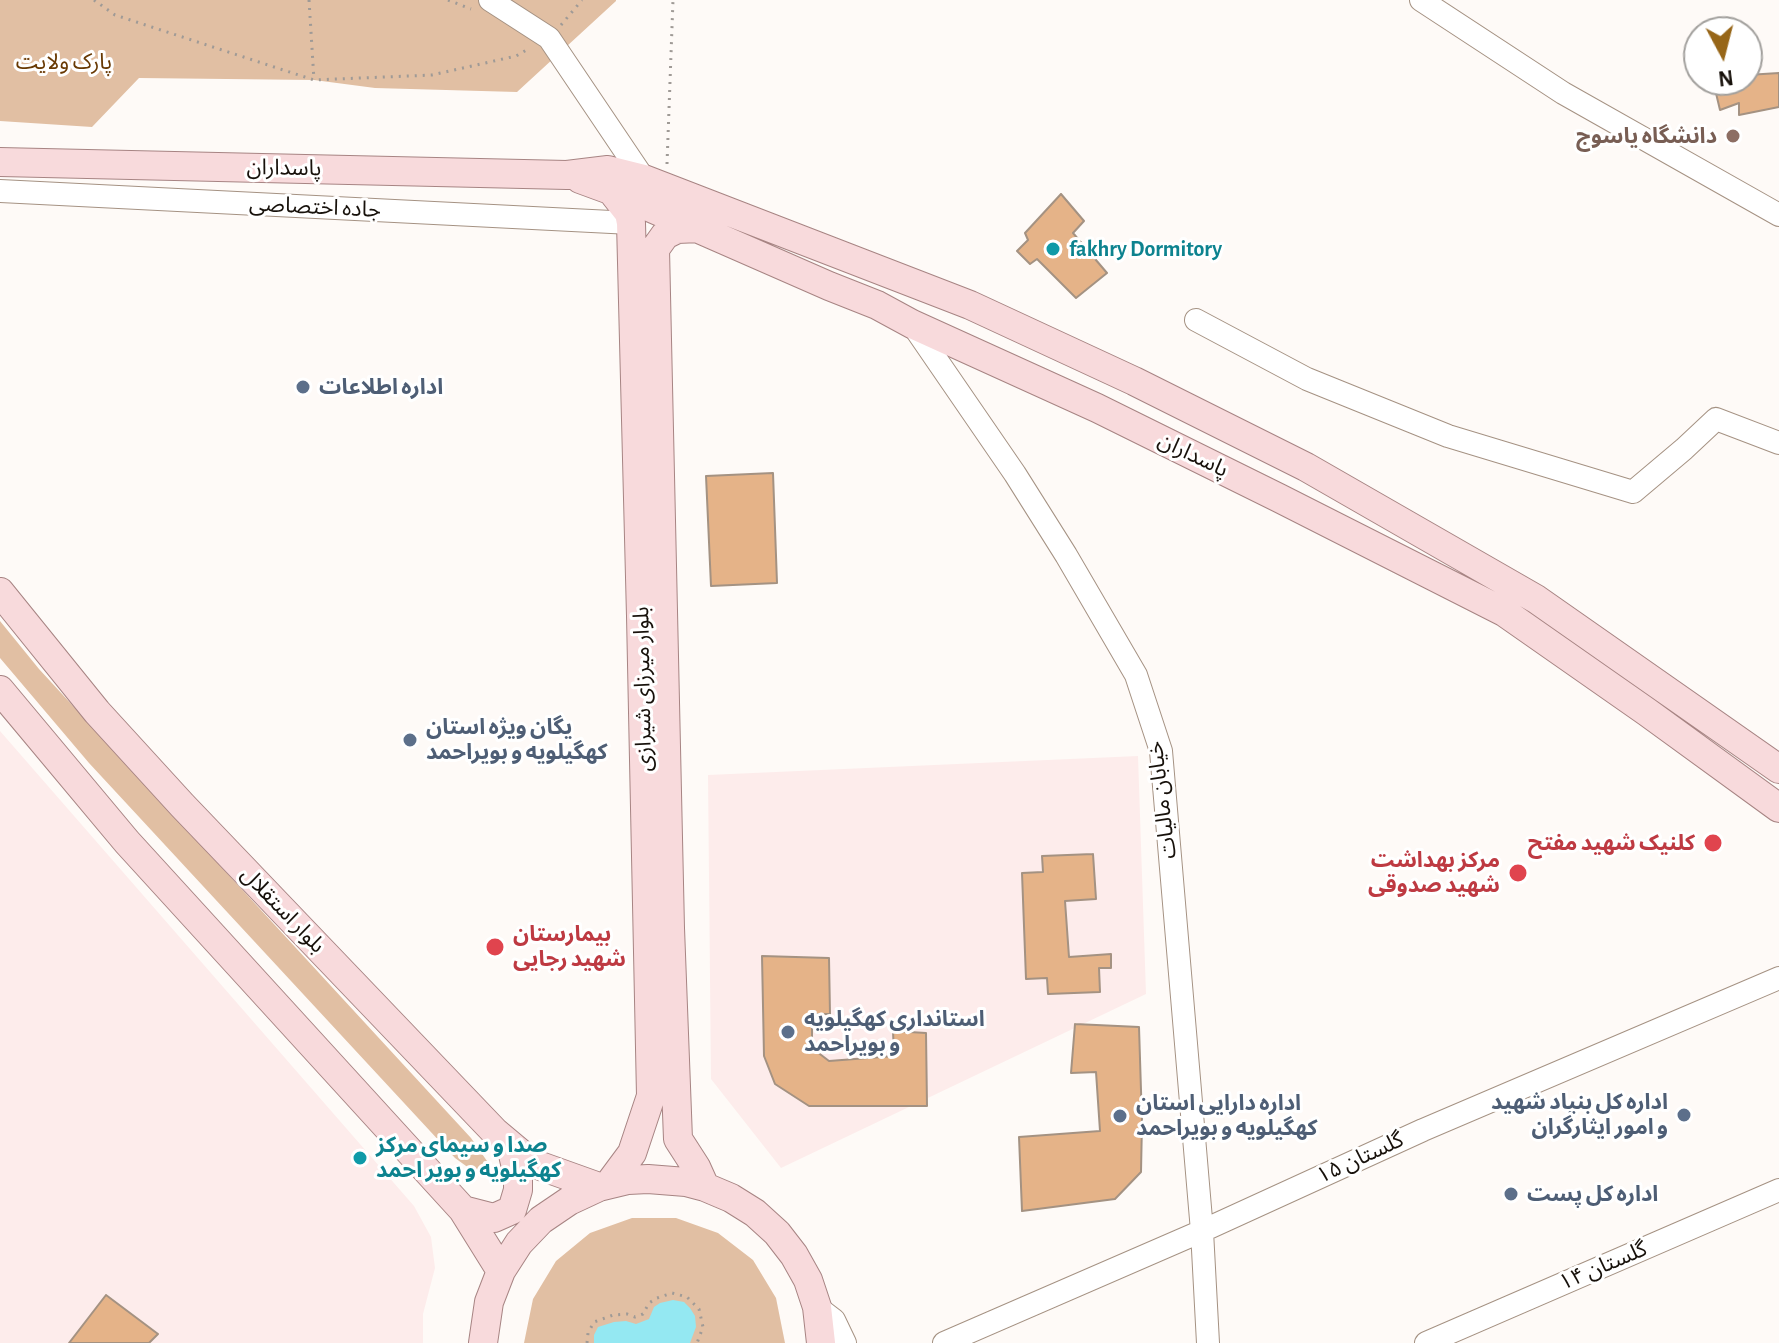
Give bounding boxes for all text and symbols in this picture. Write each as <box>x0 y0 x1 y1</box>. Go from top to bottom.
north arrow <box>1683 16 1763 96</box>
park label: پارک ولایت <box>16 49 112 75</box>
text: N <box>1717 66 1735 90</box>
place label: دانشگاه یاسوج <box>1576 123 1717 149</box>
marker: دانشگاه یاسوج <box>1724 127 1742 145</box>
street label: پاسداران <box>246 154 322 182</box>
street label: جاده اختصاصی <box>248 190 382 224</box>
place label: fakhry Dormitory <box>1069 236 1222 262</box>
marker: fakhry Dormitory <box>1044 240 1062 258</box>
place label: اداره اطلاعات <box>319 374 443 400</box>
marker: اداره اطلاعات <box>294 378 312 396</box>
street label: پاسداران <box>1154 427 1232 483</box>
street label: بلوار میرزای شیرازی <box>628 606 658 772</box>
place label: یگان ویژه استان کهگیلویه و بویراحمد <box>426 714 607 766</box>
marker: یگان ویژه استان کهگیلویه و بویراحمد <box>401 731 419 749</box>
street label: خیابان مالیات <box>1142 739 1182 861</box>
place label: کلنیک شهید مفتح <box>1528 830 1695 856</box>
marker: کلنیک شهید مفتح <box>1702 832 1724 854</box>
place label: مرکز بهداشت شهید صدوقی <box>1368 847 1500 898</box>
street label: بلوار استقلال <box>235 861 331 959</box>
marker: مرکز بهداشت شهید صدوقی <box>1507 862 1529 884</box>
place label: بیمارستان شهید رجایی <box>513 921 626 972</box>
marker: بیمارستان شهید رجایی <box>484 936 506 958</box>
place label: استانداری کهگیلویه و بویراحمد <box>804 1006 985 1058</box>
marker: استانداری کهگیلویه و بویراحمد <box>779 1023 797 1041</box>
place label: اداره کل بنیاد شهید و امور ایثارگران <box>1491 1089 1668 1140</box>
place label: اداره دارایی استان کهگیلویه و بویراحمد <box>1136 1090 1317 1142</box>
marker: اداره کل بنیاد شهید و امور ایثارگران <box>1675 1106 1693 1124</box>
marker: اداره دارایی استان کهگیلویه و بویراحمد <box>1111 1107 1129 1125</box>
street label: گلستان ۱۵ <box>1312 1126 1408 1190</box>
place label: صدا و سیمای مرکز کهگیلویه و بویر احمد <box>376 1132 561 1184</box>
marker: صدا و سیمای مرکز کهگیلویه و بویر احمد <box>351 1149 369 1167</box>
place label: اداره کل پست <box>1527 1181 1658 1207</box>
marker: اداره کل پست <box>1502 1185 1520 1203</box>
street label: گلستان ۱۴ <box>1555 1236 1651 1296</box>

